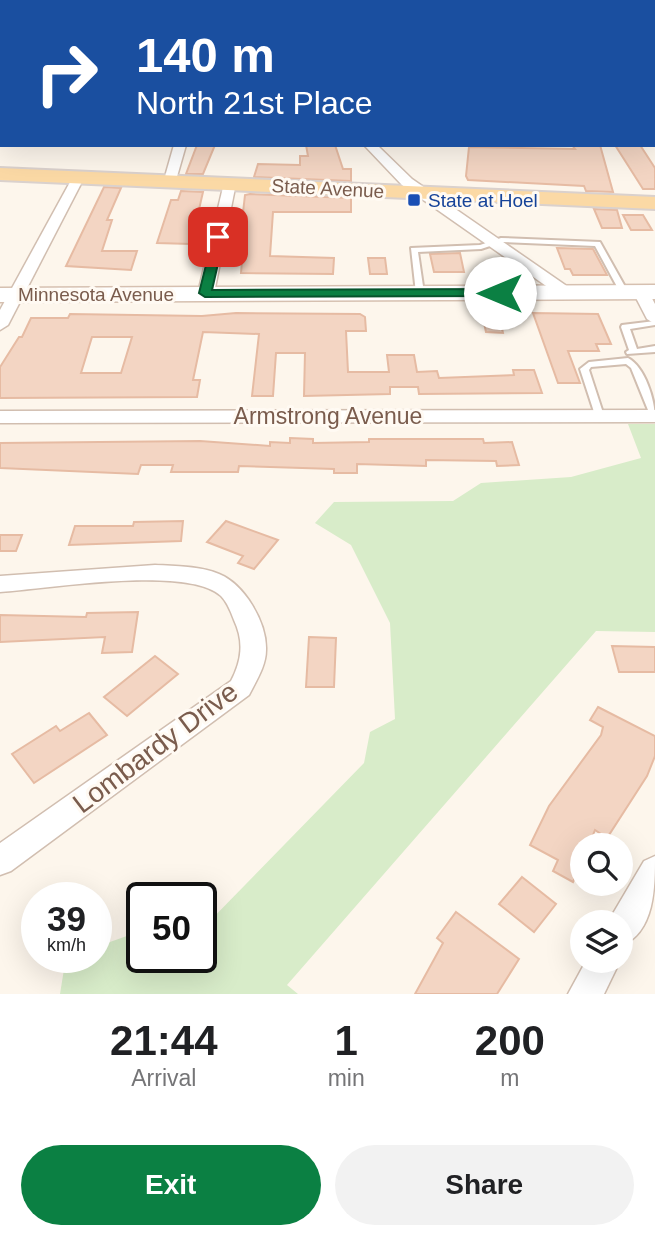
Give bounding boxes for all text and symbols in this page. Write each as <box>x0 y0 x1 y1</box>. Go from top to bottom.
icon: right <box>21 28 112 119</box>
text: 140 m <box>136 28 275 82</box>
text: North 21st Place <box>136 85 373 121</box>
street label: State Avenue <box>271 175 385 202</box>
place label: State at Hoel <box>428 190 538 211</box>
marker: State at Hoel <box>406 192 422 208</box>
pin <box>188 207 248 267</box>
icon: arrive <box>199 218 237 256</box>
position arrow <box>463 256 537 330</box>
street label: Minnesota Avenue <box>18 284 174 305</box>
street label: Armstrong Avenue <box>234 403 422 429</box>
street label: Lombardy Drive <box>67 676 244 819</box>
map controls <box>570 833 633 973</box>
button: search <box>570 833 633 896</box>
speed limit sign: 50 <box>126 882 217 973</box>
text: 39 <box>47 899 86 938</box>
button: layers <box>570 910 633 973</box>
text: km/h <box>47 935 86 955</box>
text: 21:44 <box>110 1017 218 1064</box>
text: 1 <box>334 1017 358 1064</box>
text: 200 <box>475 1017 545 1064</box>
text: Arrival <box>131 1065 196 1091</box>
text: min <box>328 1065 365 1091</box>
text: m <box>500 1065 519 1091</box>
button: Exit <box>21 1145 321 1225</box>
button: Share <box>335 1145 634 1225</box>

